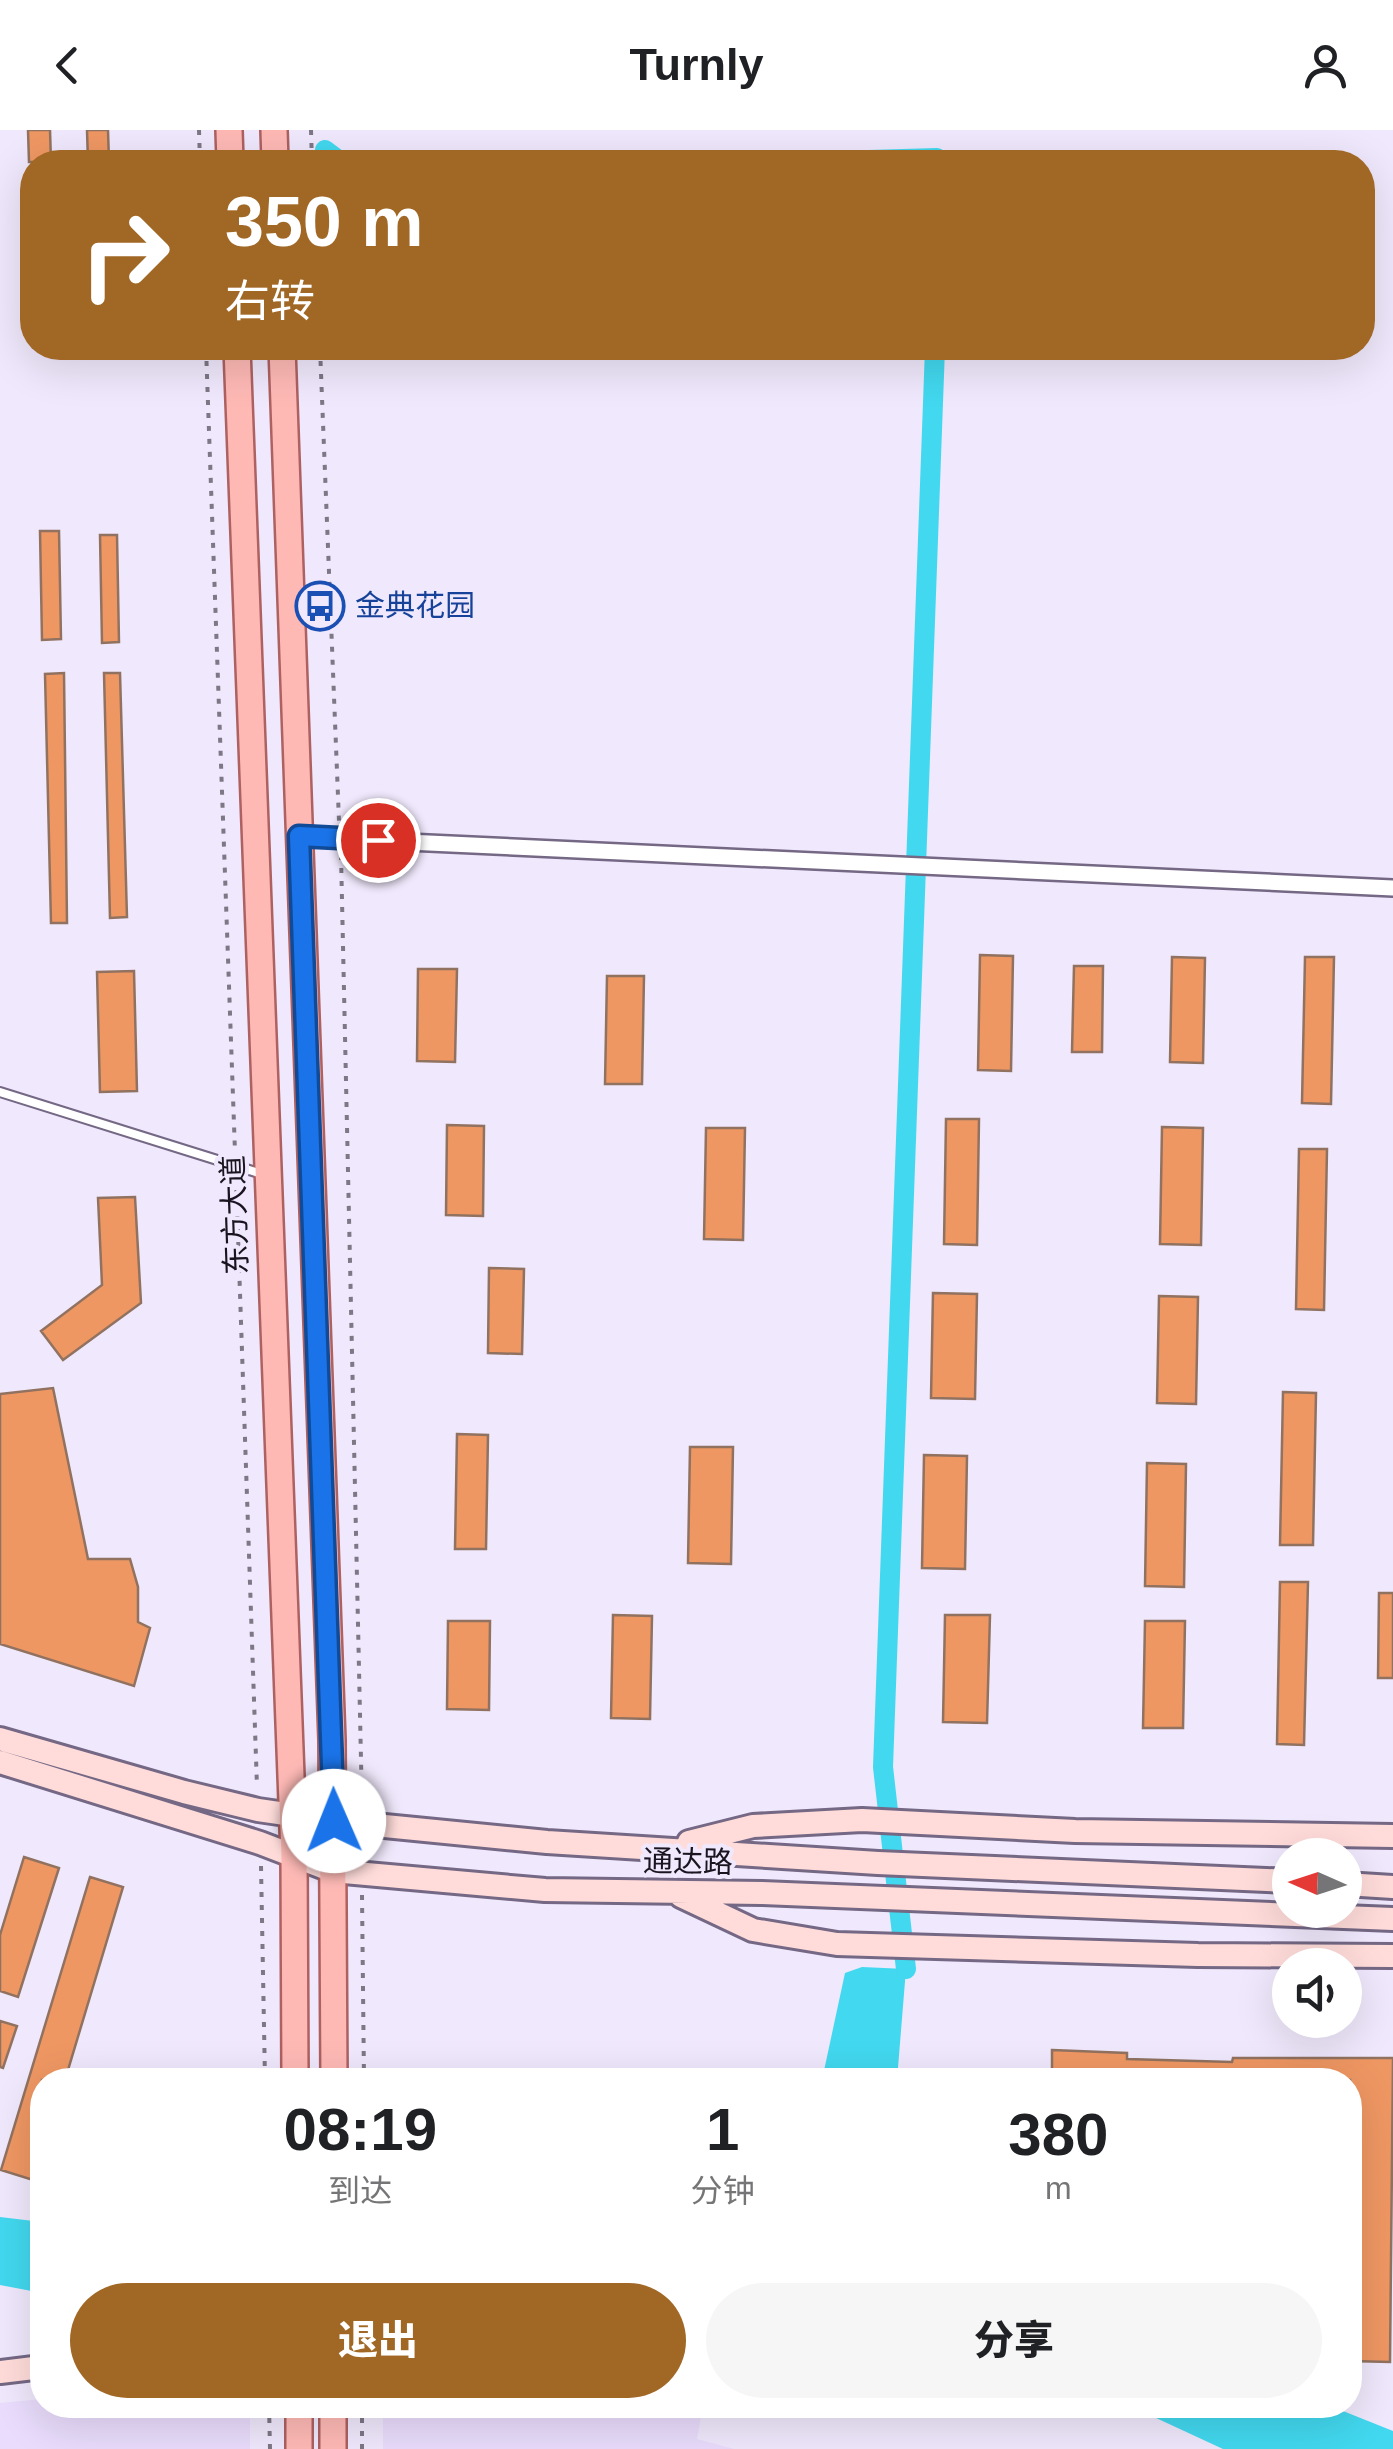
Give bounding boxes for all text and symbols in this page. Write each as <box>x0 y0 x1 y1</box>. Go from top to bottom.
icon: back <box>40 38 95 93</box>
icon: person <box>1298 38 1353 93</box>
text: Turnly <box>629 39 764 90</box>
text: 350 m <box>225 183 423 261</box>
icon: right <box>60 190 190 320</box>
text: 右转 <box>225 276 315 327</box>
bus stop icon: 金典花园 <box>294 580 346 632</box>
place label: 金典花园 <box>355 589 475 622</box>
pin <box>336 798 421 883</box>
icon: arrive <box>351 813 406 868</box>
street label: 东方大道 <box>216 1154 253 1276</box>
position arrow <box>282 1769 386 1873</box>
north arrow <box>1272 1838 1362 1928</box>
map controls <box>1272 1838 1362 2038</box>
street label: 通达路 <box>643 1844 733 1879</box>
button: sound <box>1272 1948 1362 2038</box>
text: 08:19 <box>284 2096 437 2163</box>
text: 1 <box>706 2096 739 2163</box>
text: 380 <box>1008 2101 1108 2168</box>
text: m <box>1045 2170 1072 2206</box>
text: 到达 <box>328 2173 392 2209</box>
text: 分钟 <box>691 2173 755 2209</box>
button: 退出 <box>70 2283 686 2398</box>
button: 分享 <box>706 2283 1322 2398</box>

